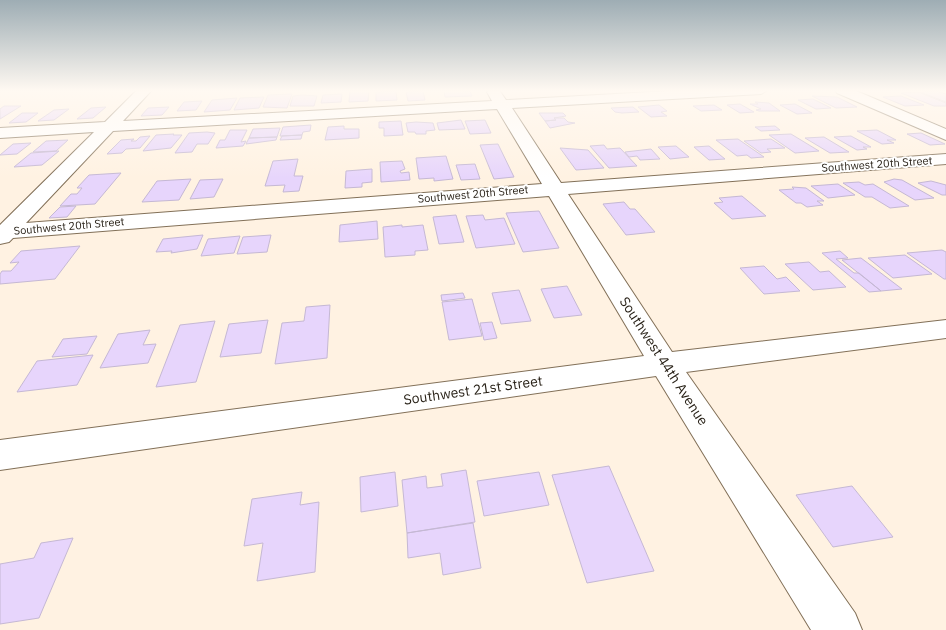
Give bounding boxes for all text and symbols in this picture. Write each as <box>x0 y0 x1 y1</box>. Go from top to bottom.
street label: Southwest 20th Street <box>821 153 933 175</box>
street label: Southwest 20th Street <box>417 182 529 206</box>
street label: Southwest 20th Street <box>13 214 125 238</box>
street label: Southwest 44th Avenue <box>616 293 712 429</box>
street label: Southwest 21st Street <box>402 371 544 409</box>

